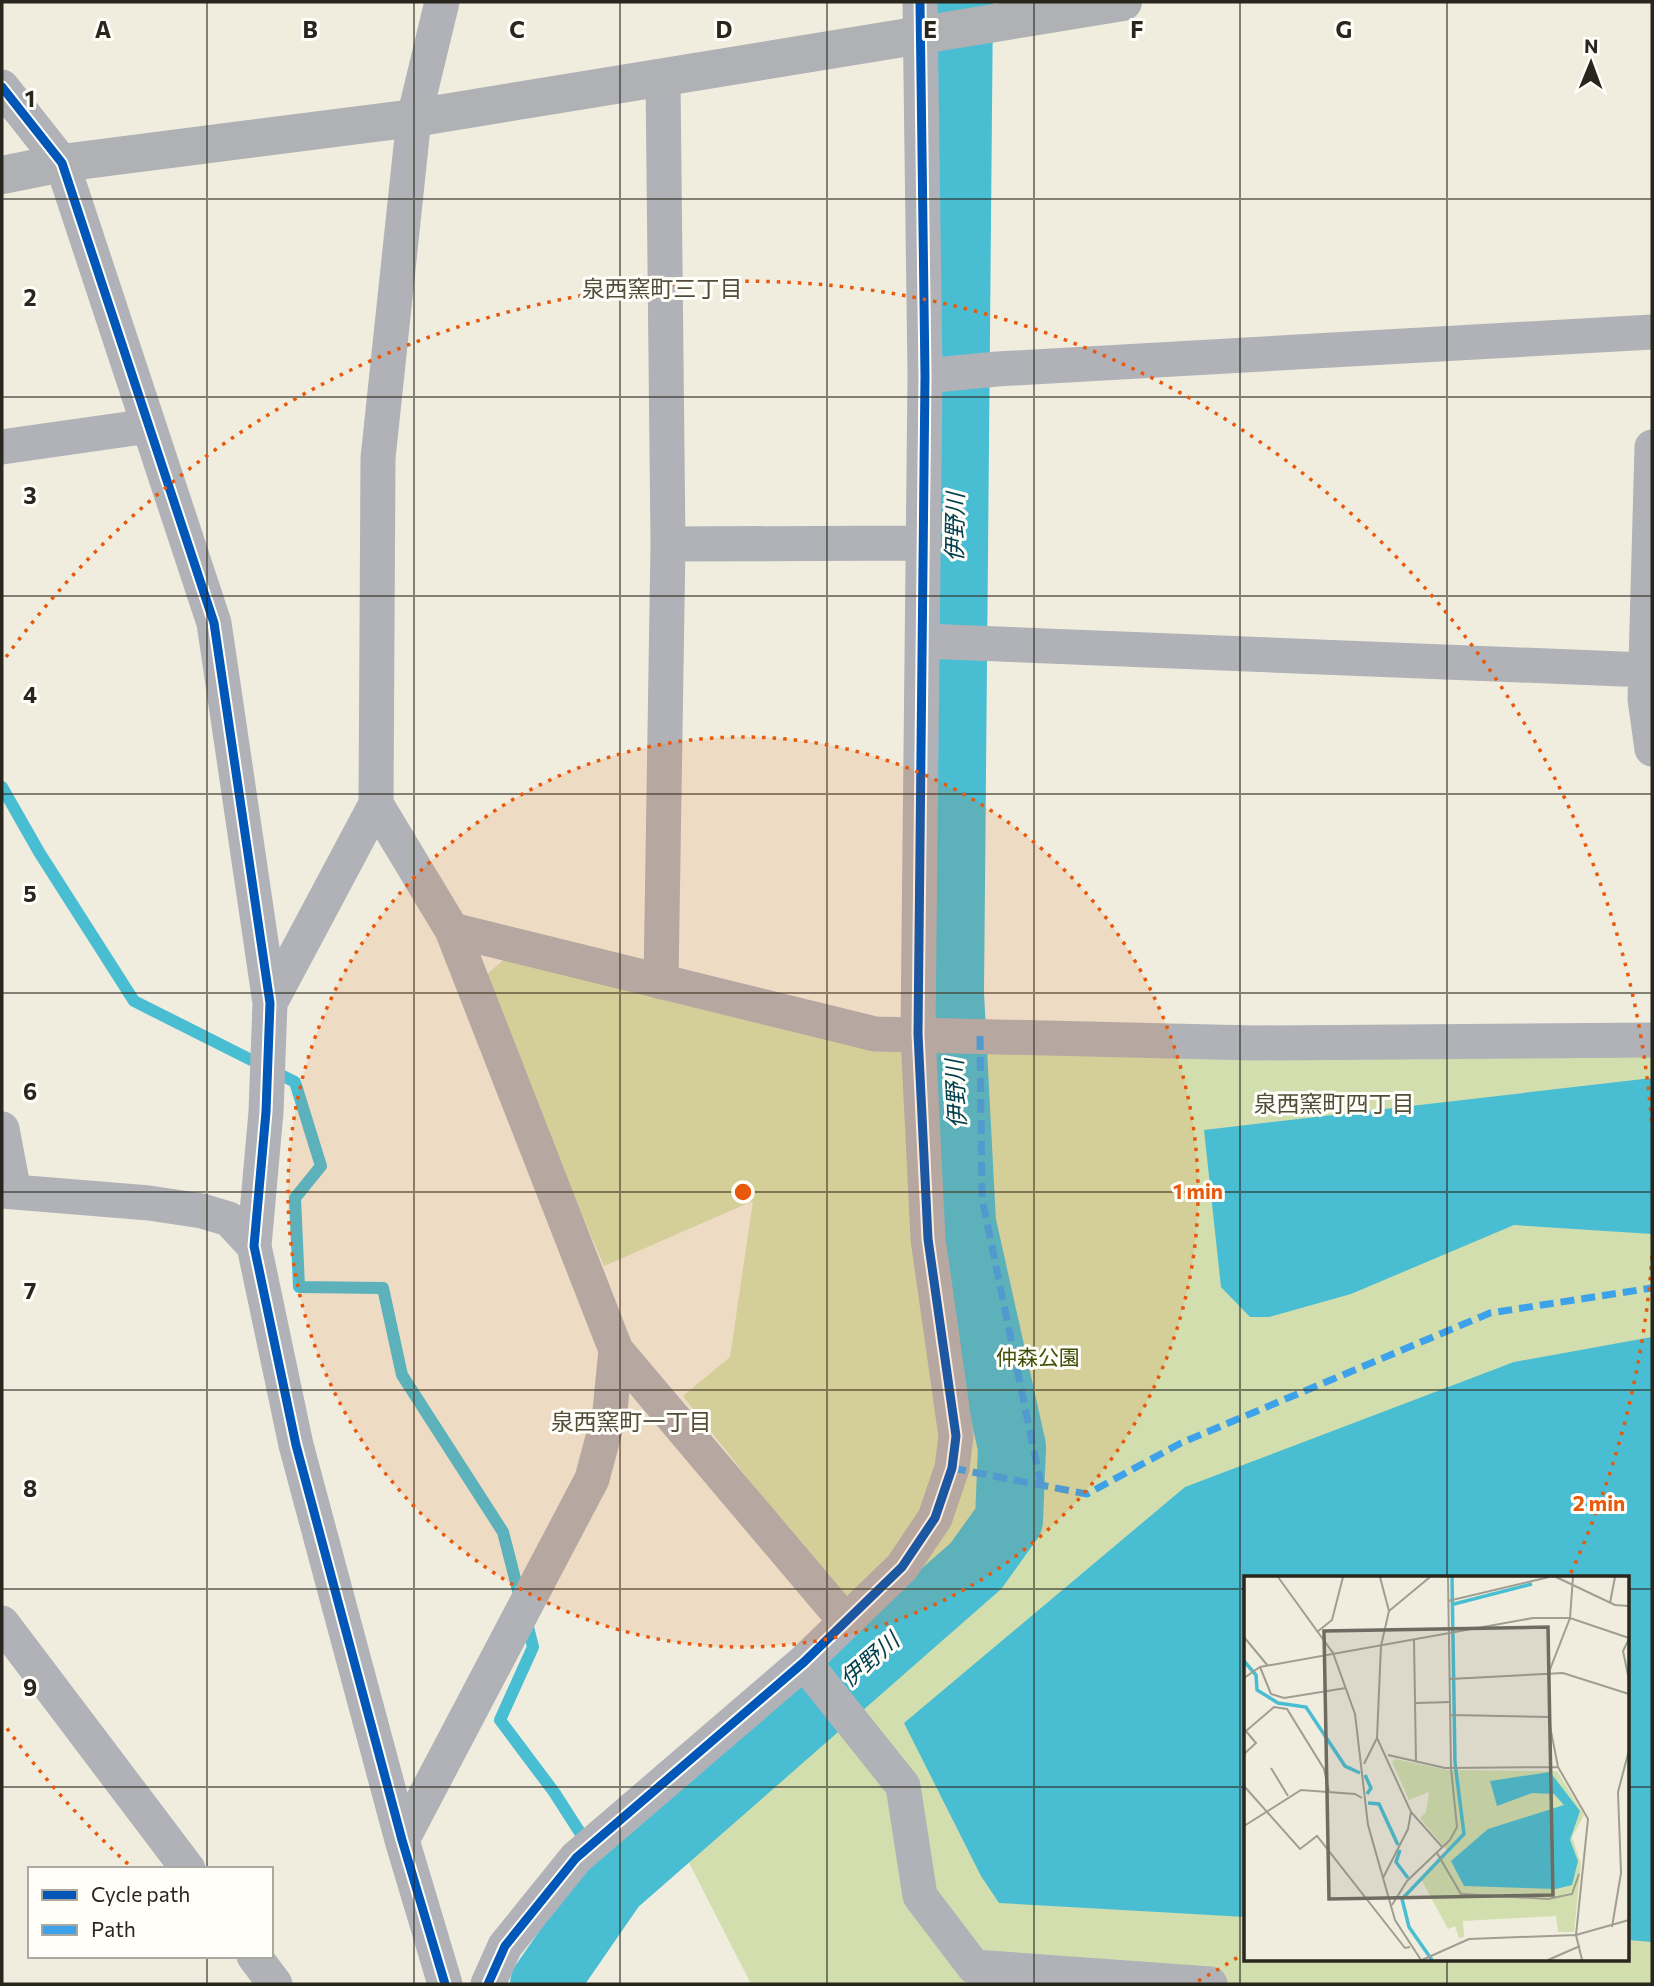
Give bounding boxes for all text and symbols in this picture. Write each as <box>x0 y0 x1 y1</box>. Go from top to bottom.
text: A <box>95 15 112 43</box>
text: B <box>302 15 318 43</box>
text: C <box>509 15 525 43</box>
text: D <box>716 15 733 43</box>
text: E <box>923 15 937 43</box>
text: F <box>1130 15 1144 43</box>
text: G <box>1336 15 1352 43</box>
north arrow <box>1556 28 1626 98</box>
text: N <box>1584 34 1599 57</box>
text: 1 <box>25 84 35 112</box>
district label: 泉西窯町三丁目 <box>582 274 743 302</box>
text: 2 <box>23 283 37 311</box>
text: 3 <box>23 481 37 509</box>
water label: 伊野川 <box>939 489 969 562</box>
text: 4 <box>23 680 37 708</box>
text: 5 <box>23 879 37 907</box>
water label: 伊野川 <box>939 1056 971 1129</box>
text: 6 <box>23 1077 37 1105</box>
district label: 泉西窯町四丁目 <box>1254 1089 1415 1117</box>
text: 1 min <box>1173 1178 1223 1203</box>
centre of rings <box>731 1180 755 1204</box>
text: 7 <box>24 1276 36 1304</box>
park label: 仲森公園 <box>996 1344 1080 1369</box>
district label: 泉西窯町一丁目 <box>551 1407 712 1435</box>
text: 8 <box>23 1474 37 1502</box>
text: 2 min <box>1573 1490 1625 1515</box>
inset map <box>1244 1576 1630 1962</box>
water label: 伊野川 <box>834 1624 906 1692</box>
text: 9 <box>23 1673 37 1701</box>
legend <box>28 1867 273 1958</box>
text: Cycle path <box>91 1881 190 1906</box>
text: Path <box>91 1916 136 1941</box>

